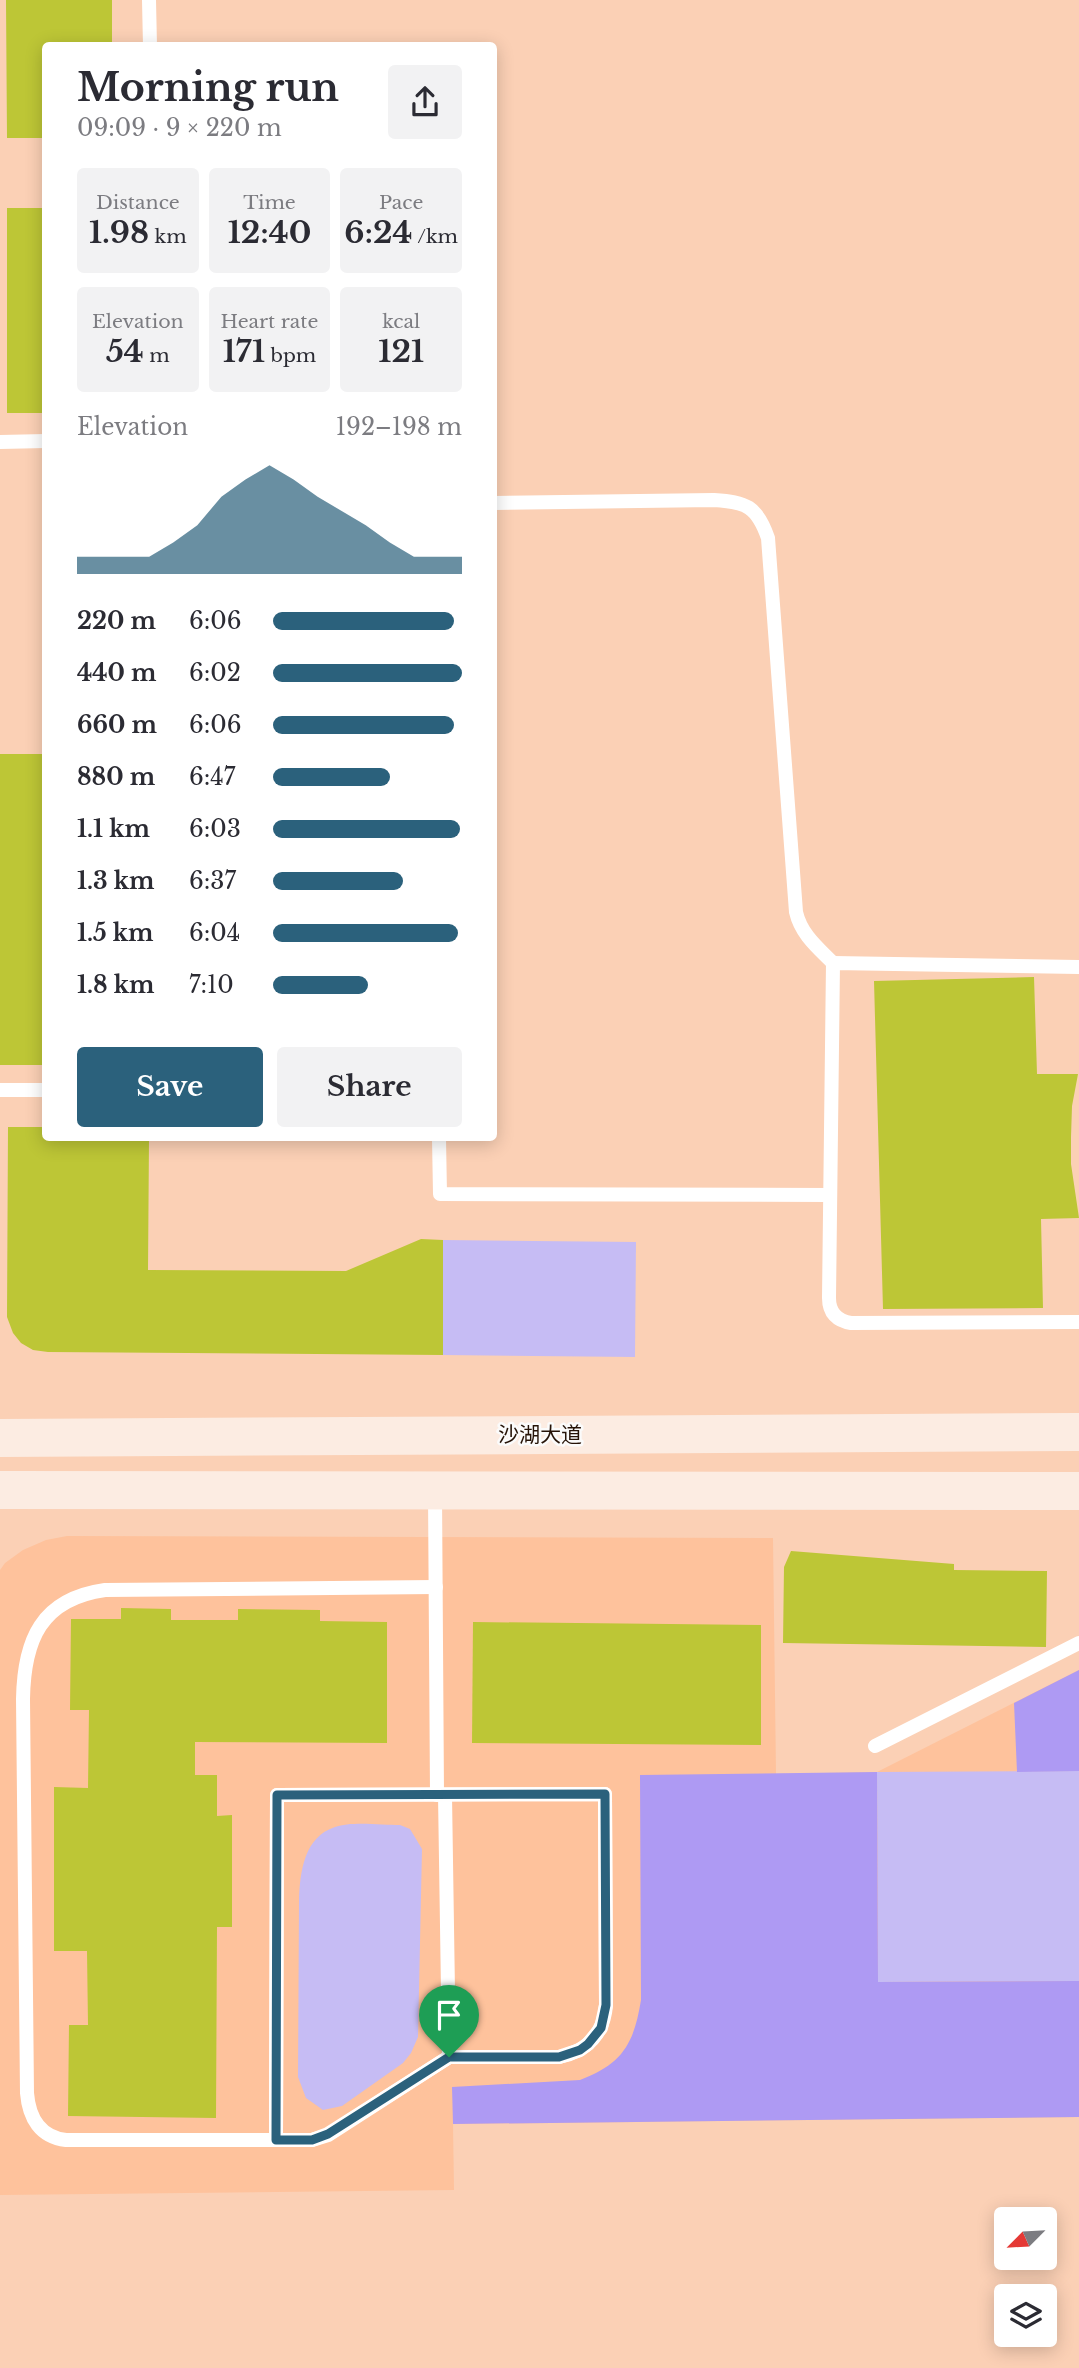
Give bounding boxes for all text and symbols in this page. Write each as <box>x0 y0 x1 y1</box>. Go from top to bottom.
text: Morning run <box>77 64 339 111</box>
button: share <box>388 65 462 139</box>
text: 09:09 · 9 × 220 m <box>77 114 282 142</box>
text: Distance <box>96 191 180 214</box>
text: Time <box>243 191 296 214</box>
text: Pace <box>379 191 423 214</box>
text: 1.98 <box>89 214 149 251</box>
text: 12:40 <box>228 214 311 251</box>
text: 6:24 <box>344 214 412 251</box>
text: km <box>149 225 187 248</box>
text: /km <box>412 225 458 248</box>
text: Elevation <box>92 310 184 333</box>
text: Heart rate <box>221 310 318 333</box>
text: kcal <box>382 310 420 333</box>
text: 54 <box>106 333 144 370</box>
text: 171 <box>223 333 265 370</box>
text: 121 <box>378 333 424 370</box>
text: m <box>144 344 170 367</box>
text: bpm <box>265 344 316 367</box>
text: Elevation <box>77 413 188 441</box>
text: 192–198 m <box>336 413 462 441</box>
text: 220 m <box>77 607 156 635</box>
text: 6:06 <box>189 607 242 635</box>
text: 440 m <box>77 659 156 687</box>
text: 6:02 <box>189 659 241 687</box>
text: 660 m <box>77 711 157 739</box>
text: 6:06 <box>189 711 242 739</box>
text: 880 m <box>77 763 155 791</box>
text: 6:47 <box>189 763 235 791</box>
text: 1.1 km <box>77 815 150 843</box>
text: 6:03 <box>189 815 241 843</box>
text: 1.3 km <box>77 867 155 895</box>
text: 6:37 <box>189 867 236 895</box>
text: 1.5 km <box>77 919 154 947</box>
text: 6:04 <box>189 919 240 947</box>
text: 1.8 km <box>77 971 154 999</box>
text: 7:10 <box>189 971 234 999</box>
button: Save <box>77 1047 263 1127</box>
button: Share <box>277 1047 462 1127</box>
street label: 沙湖大道 <box>498 1422 582 1448</box>
pin <box>419 1985 479 2057</box>
icon: arrive <box>430 1996 468 2034</box>
north arrow <box>994 2207 1057 2270</box>
map controls <box>994 2207 1057 2347</box>
button: layers <box>994 2284 1057 2347</box>

